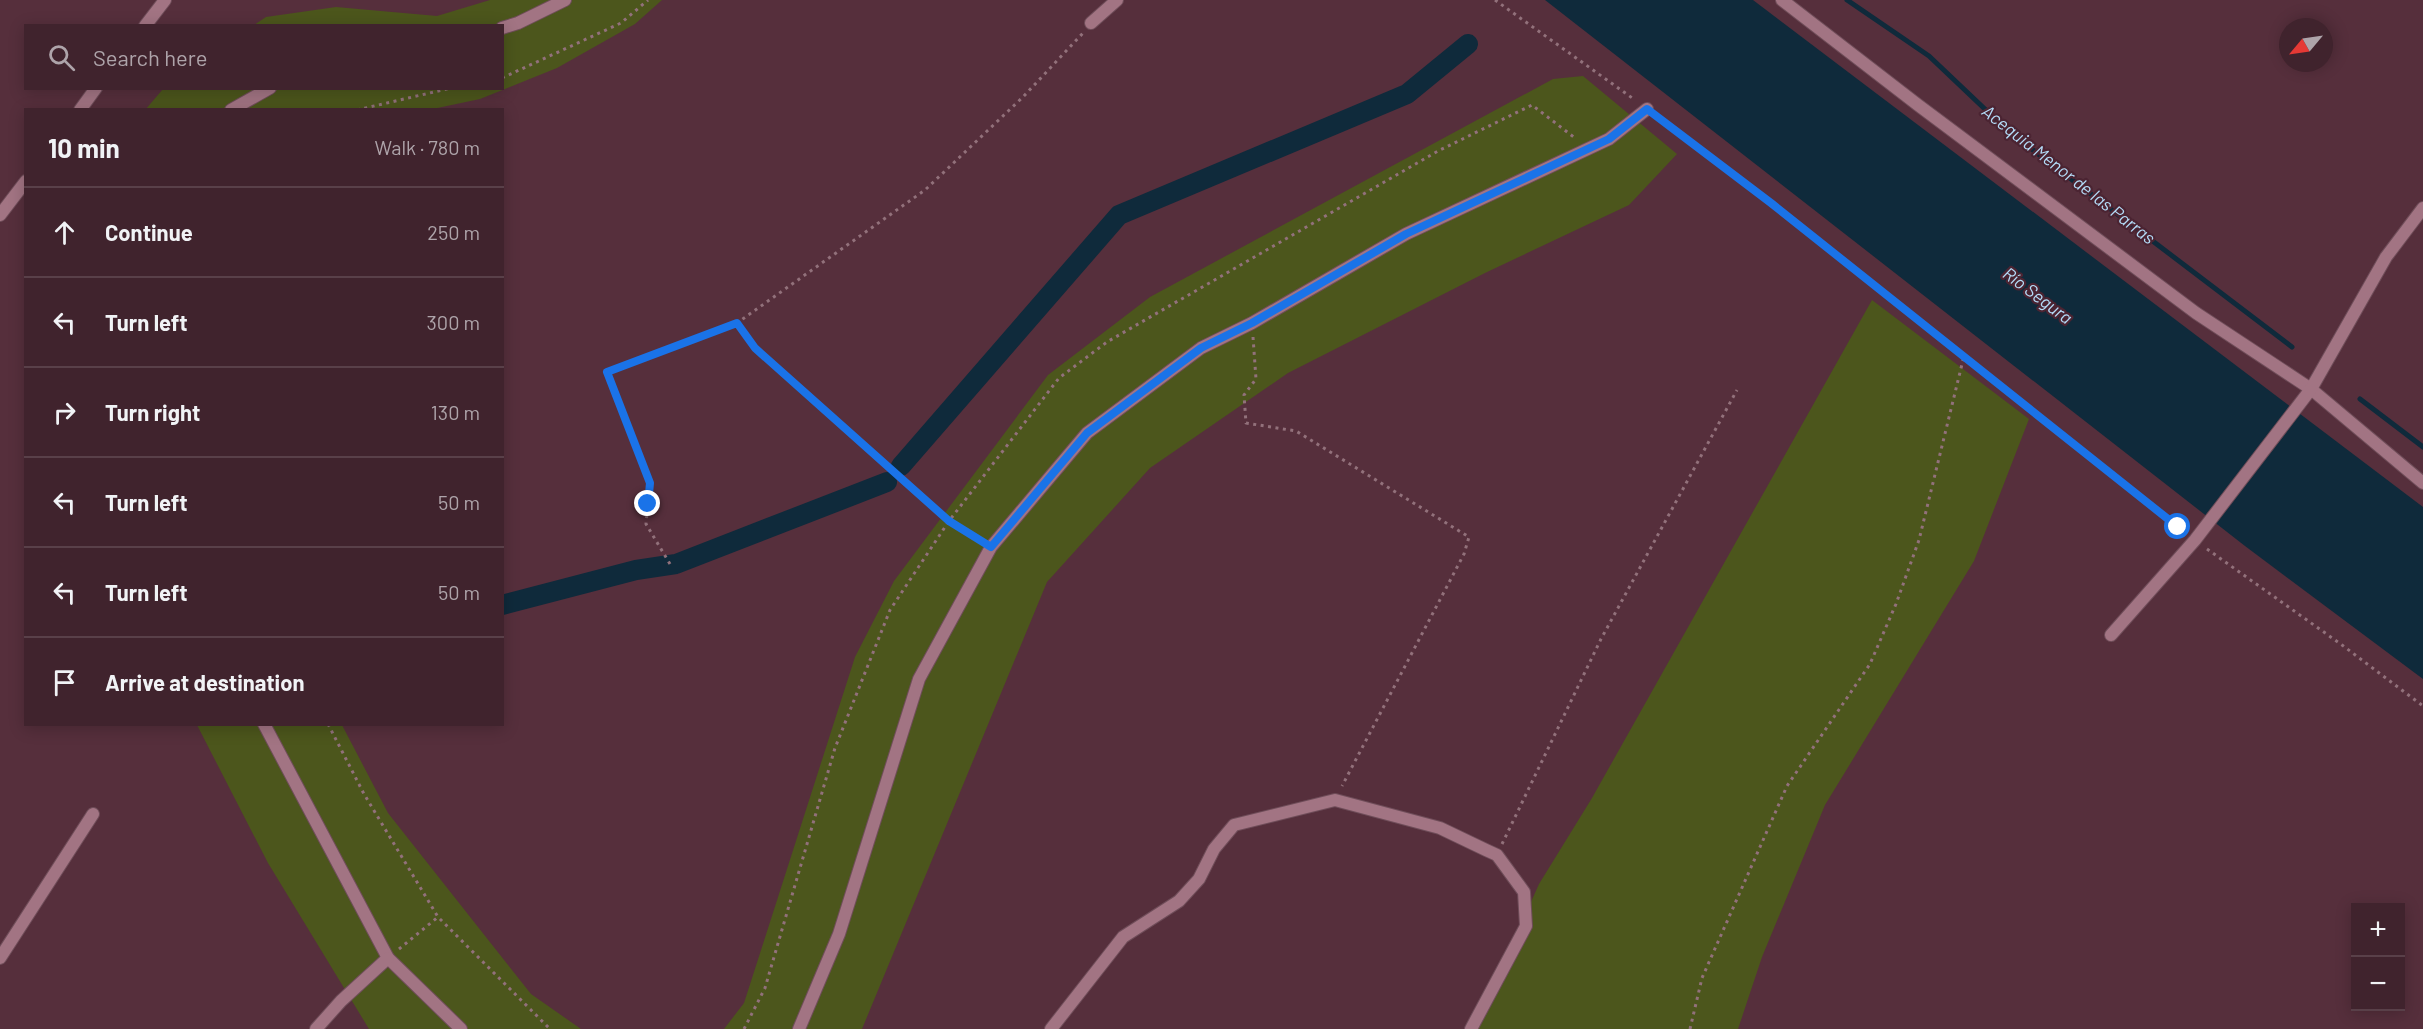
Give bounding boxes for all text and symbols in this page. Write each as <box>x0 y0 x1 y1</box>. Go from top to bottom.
north arrow <box>2279 18 2333 72</box>
search box <box>24 24 504 90</box>
icon: search <box>45 41 78 74</box>
text: Search here <box>93 44 207 70</box>
water label: Acequia Menor de las Parras <box>1978 100 2160 248</box>
text: 10 min <box>48 132 120 163</box>
text: Walk · 780 m <box>375 135 480 159</box>
icon: ahead <box>48 216 81 249</box>
text: Continue <box>105 219 193 245</box>
text: 250 m <box>427 220 480 244</box>
water label: Río Segura <box>1999 262 2077 328</box>
icon: left <box>48 306 81 339</box>
text: Turn left <box>105 309 188 335</box>
text: 300 m <box>427 310 480 334</box>
icon: right <box>48 396 81 429</box>
text: Turn right <box>105 399 200 425</box>
text: 130 m <box>431 400 480 424</box>
icon: left <box>48 486 81 519</box>
text: Turn left <box>105 489 188 515</box>
text: 50 m <box>438 490 480 514</box>
route end <box>634 490 660 516</box>
route start <box>2164 513 2190 539</box>
icon: left <box>48 576 81 609</box>
text: Turn left <box>105 579 188 605</box>
text: 50 m <box>438 580 480 604</box>
icon: arrive <box>48 666 81 699</box>
text: Arrive at destination <box>105 669 304 695</box>
map controls <box>2351 903 2405 1011</box>
button: + <box>2351 903 2405 957</box>
button: − <box>2351 957 2405 1011</box>

